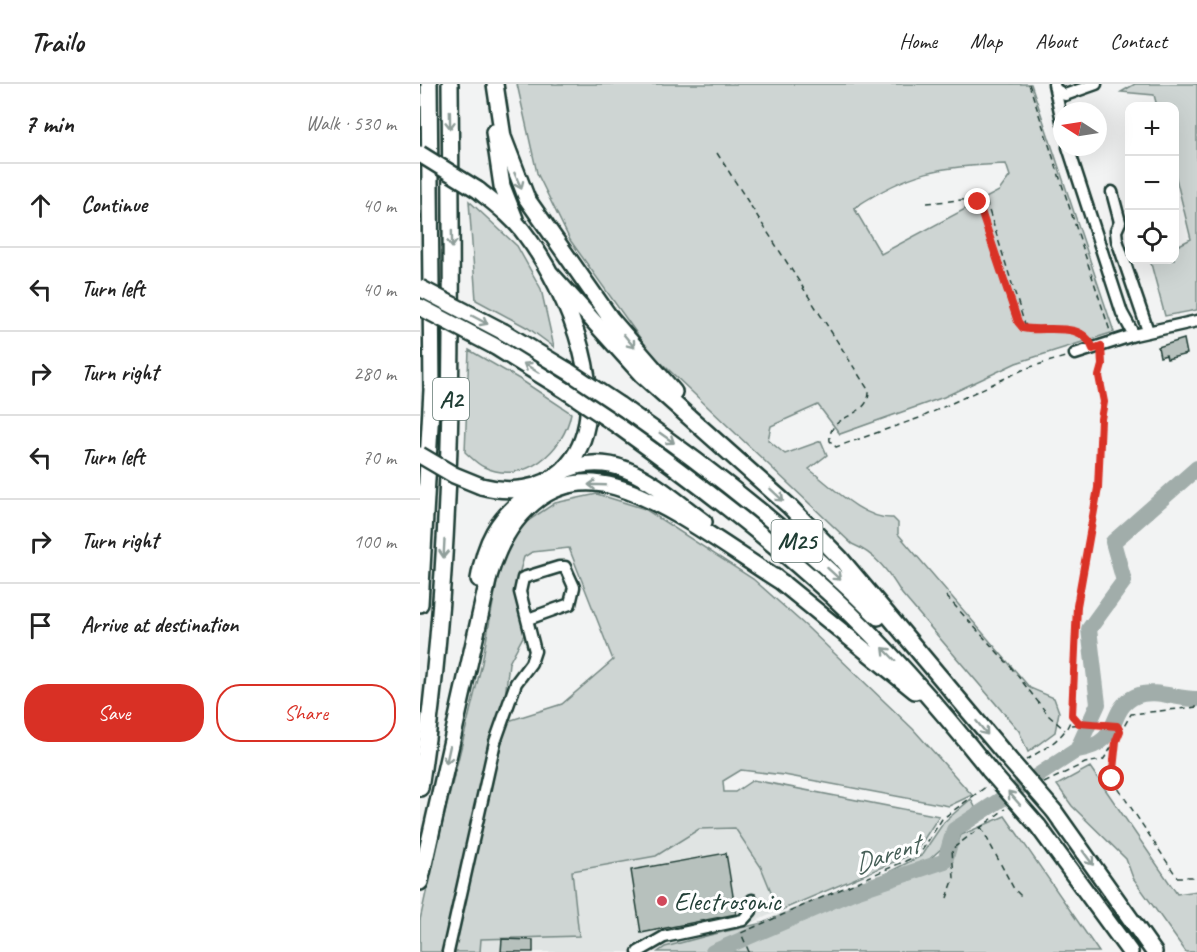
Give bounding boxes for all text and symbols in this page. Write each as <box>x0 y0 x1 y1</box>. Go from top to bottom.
text: Trailo <box>30 24 84 59</box>
text: Home <box>899 28 937 54</box>
text: Map <box>970 28 1002 54</box>
text: About <box>1035 28 1077 54</box>
text: Contact <box>1110 28 1167 54</box>
north arrow <box>1053 102 1107 156</box>
map controls <box>1125 102 1179 264</box>
button: + <box>1125 102 1179 156</box>
text: 7 min <box>24 107 74 140</box>
one-way arrow <box>444 109 456 129</box>
text: Walk · 530 m <box>306 111 396 136</box>
button: − <box>1125 156 1179 210</box>
one-way arrow <box>513 172 525 190</box>
route end <box>964 188 990 214</box>
icon: ahead <box>24 189 57 222</box>
text: Continue <box>81 191 147 219</box>
text: 40 m <box>362 193 396 218</box>
button: locate <box>1125 210 1179 264</box>
one-way arrow <box>446 229 458 249</box>
icon: left <box>24 273 57 306</box>
text: Turn left <box>81 275 145 303</box>
text: 40 m <box>362 277 396 302</box>
one-way arrow <box>471 315 489 326</box>
one-way arrow <box>622 333 636 348</box>
icon: right <box>24 357 57 390</box>
text: Turn right <box>81 359 158 387</box>
text: 280 m <box>353 361 396 386</box>
one-way arrow <box>523 362 540 374</box>
road number: A2 <box>433 378 469 420</box>
one-way arrow <box>658 432 674 444</box>
icon: left <box>24 441 57 474</box>
text: Turn left <box>81 443 145 471</box>
text: 70 m <box>362 445 396 470</box>
one-way arrow <box>587 479 607 490</box>
one-way arrow <box>769 488 784 502</box>
road number: M25 <box>772 520 823 562</box>
icon: right <box>24 525 57 558</box>
text: Turn right <box>81 527 158 555</box>
text: 100 m <box>353 529 396 554</box>
one-way arrow <box>439 539 450 559</box>
one-way arrow <box>827 567 842 581</box>
icon: arrive <box>24 609 57 642</box>
text: Arrive at destination <box>81 611 238 639</box>
one-way arrow <box>882 647 897 662</box>
button: Save <box>24 684 204 742</box>
button: Share <box>216 684 396 742</box>
one-way arrow <box>976 719 989 735</box>
one-way arrow <box>442 744 453 764</box>
route start <box>1098 765 1124 791</box>
one-way arrow <box>1007 791 1021 806</box>
water label: Darent <box>849 825 930 881</box>
one-way arrow <box>1082 850 1094 866</box>
place label: Electrosonic <box>674 885 782 918</box>
marker: Electrosonic <box>655 894 669 908</box>

